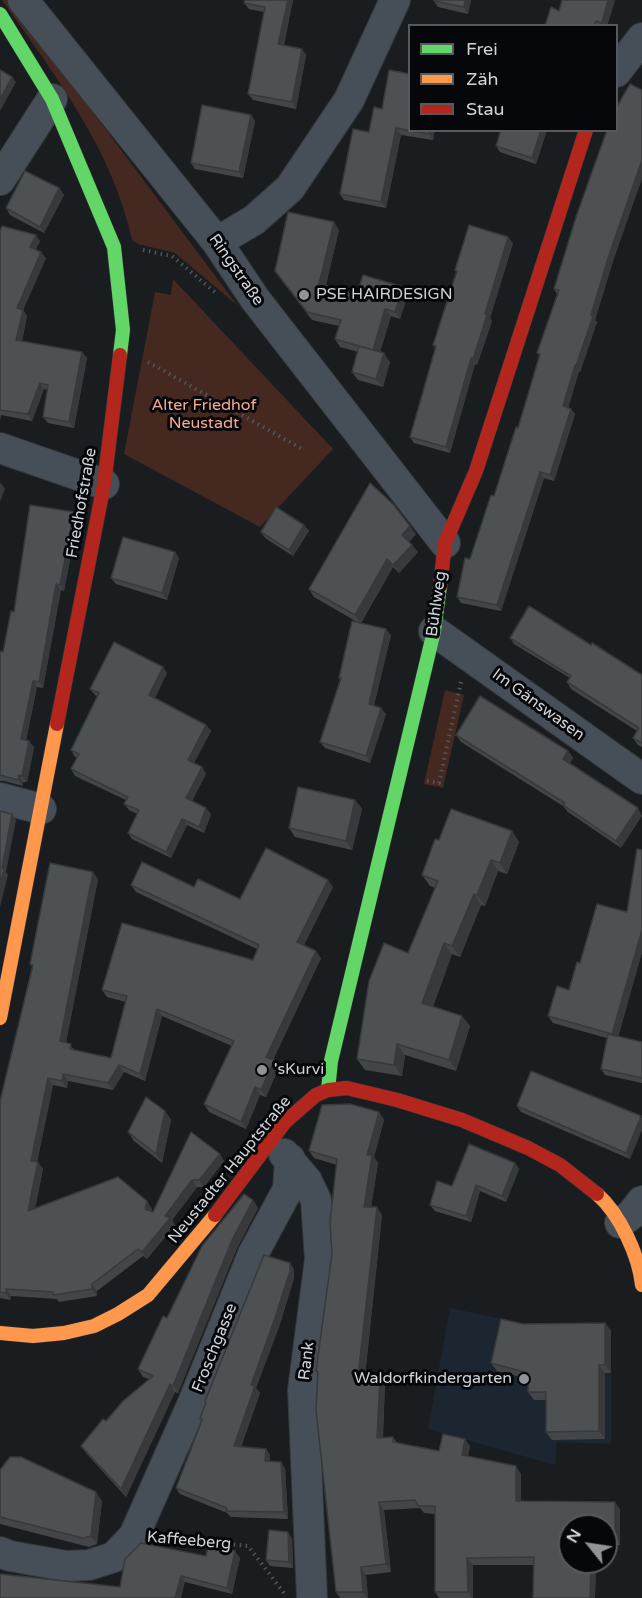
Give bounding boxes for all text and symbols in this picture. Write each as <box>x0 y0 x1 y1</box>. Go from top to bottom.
legend <box>408 24 618 132</box>
text: Frei <box>466 38 498 60</box>
text: Zäh <box>466 68 499 90</box>
text: Stau <box>466 98 505 120</box>
street label: Ringstraße <box>204 231 268 309</box>
place label: PSE HAIRDESIGN <box>316 285 453 305</box>
marker: PSE HAIRDESIGN <box>297 288 311 302</box>
park label: Alter Friedhof Neustadt <box>151 396 257 434</box>
street label: Friedhofstraße <box>63 446 101 560</box>
street label: Bühlweg <box>423 570 451 638</box>
street label: Im Gänswasen <box>488 665 588 745</box>
place label: 'sKurvi <box>274 1060 324 1080</box>
marker: 'sKurvi <box>255 1063 269 1077</box>
street label: Neustadter Hauptstraße <box>165 1092 295 1248</box>
street label: Froschgasse <box>188 1301 242 1395</box>
street label: Rank <box>295 1341 319 1381</box>
place label: Waldorfkindergarten <box>354 1369 512 1389</box>
marker: Waldorfkindergarten <box>517 1372 531 1386</box>
north arrow <box>558 1514 618 1574</box>
text: N <box>562 1525 586 1547</box>
street label: Kaffeeberg <box>146 1528 232 1554</box>

